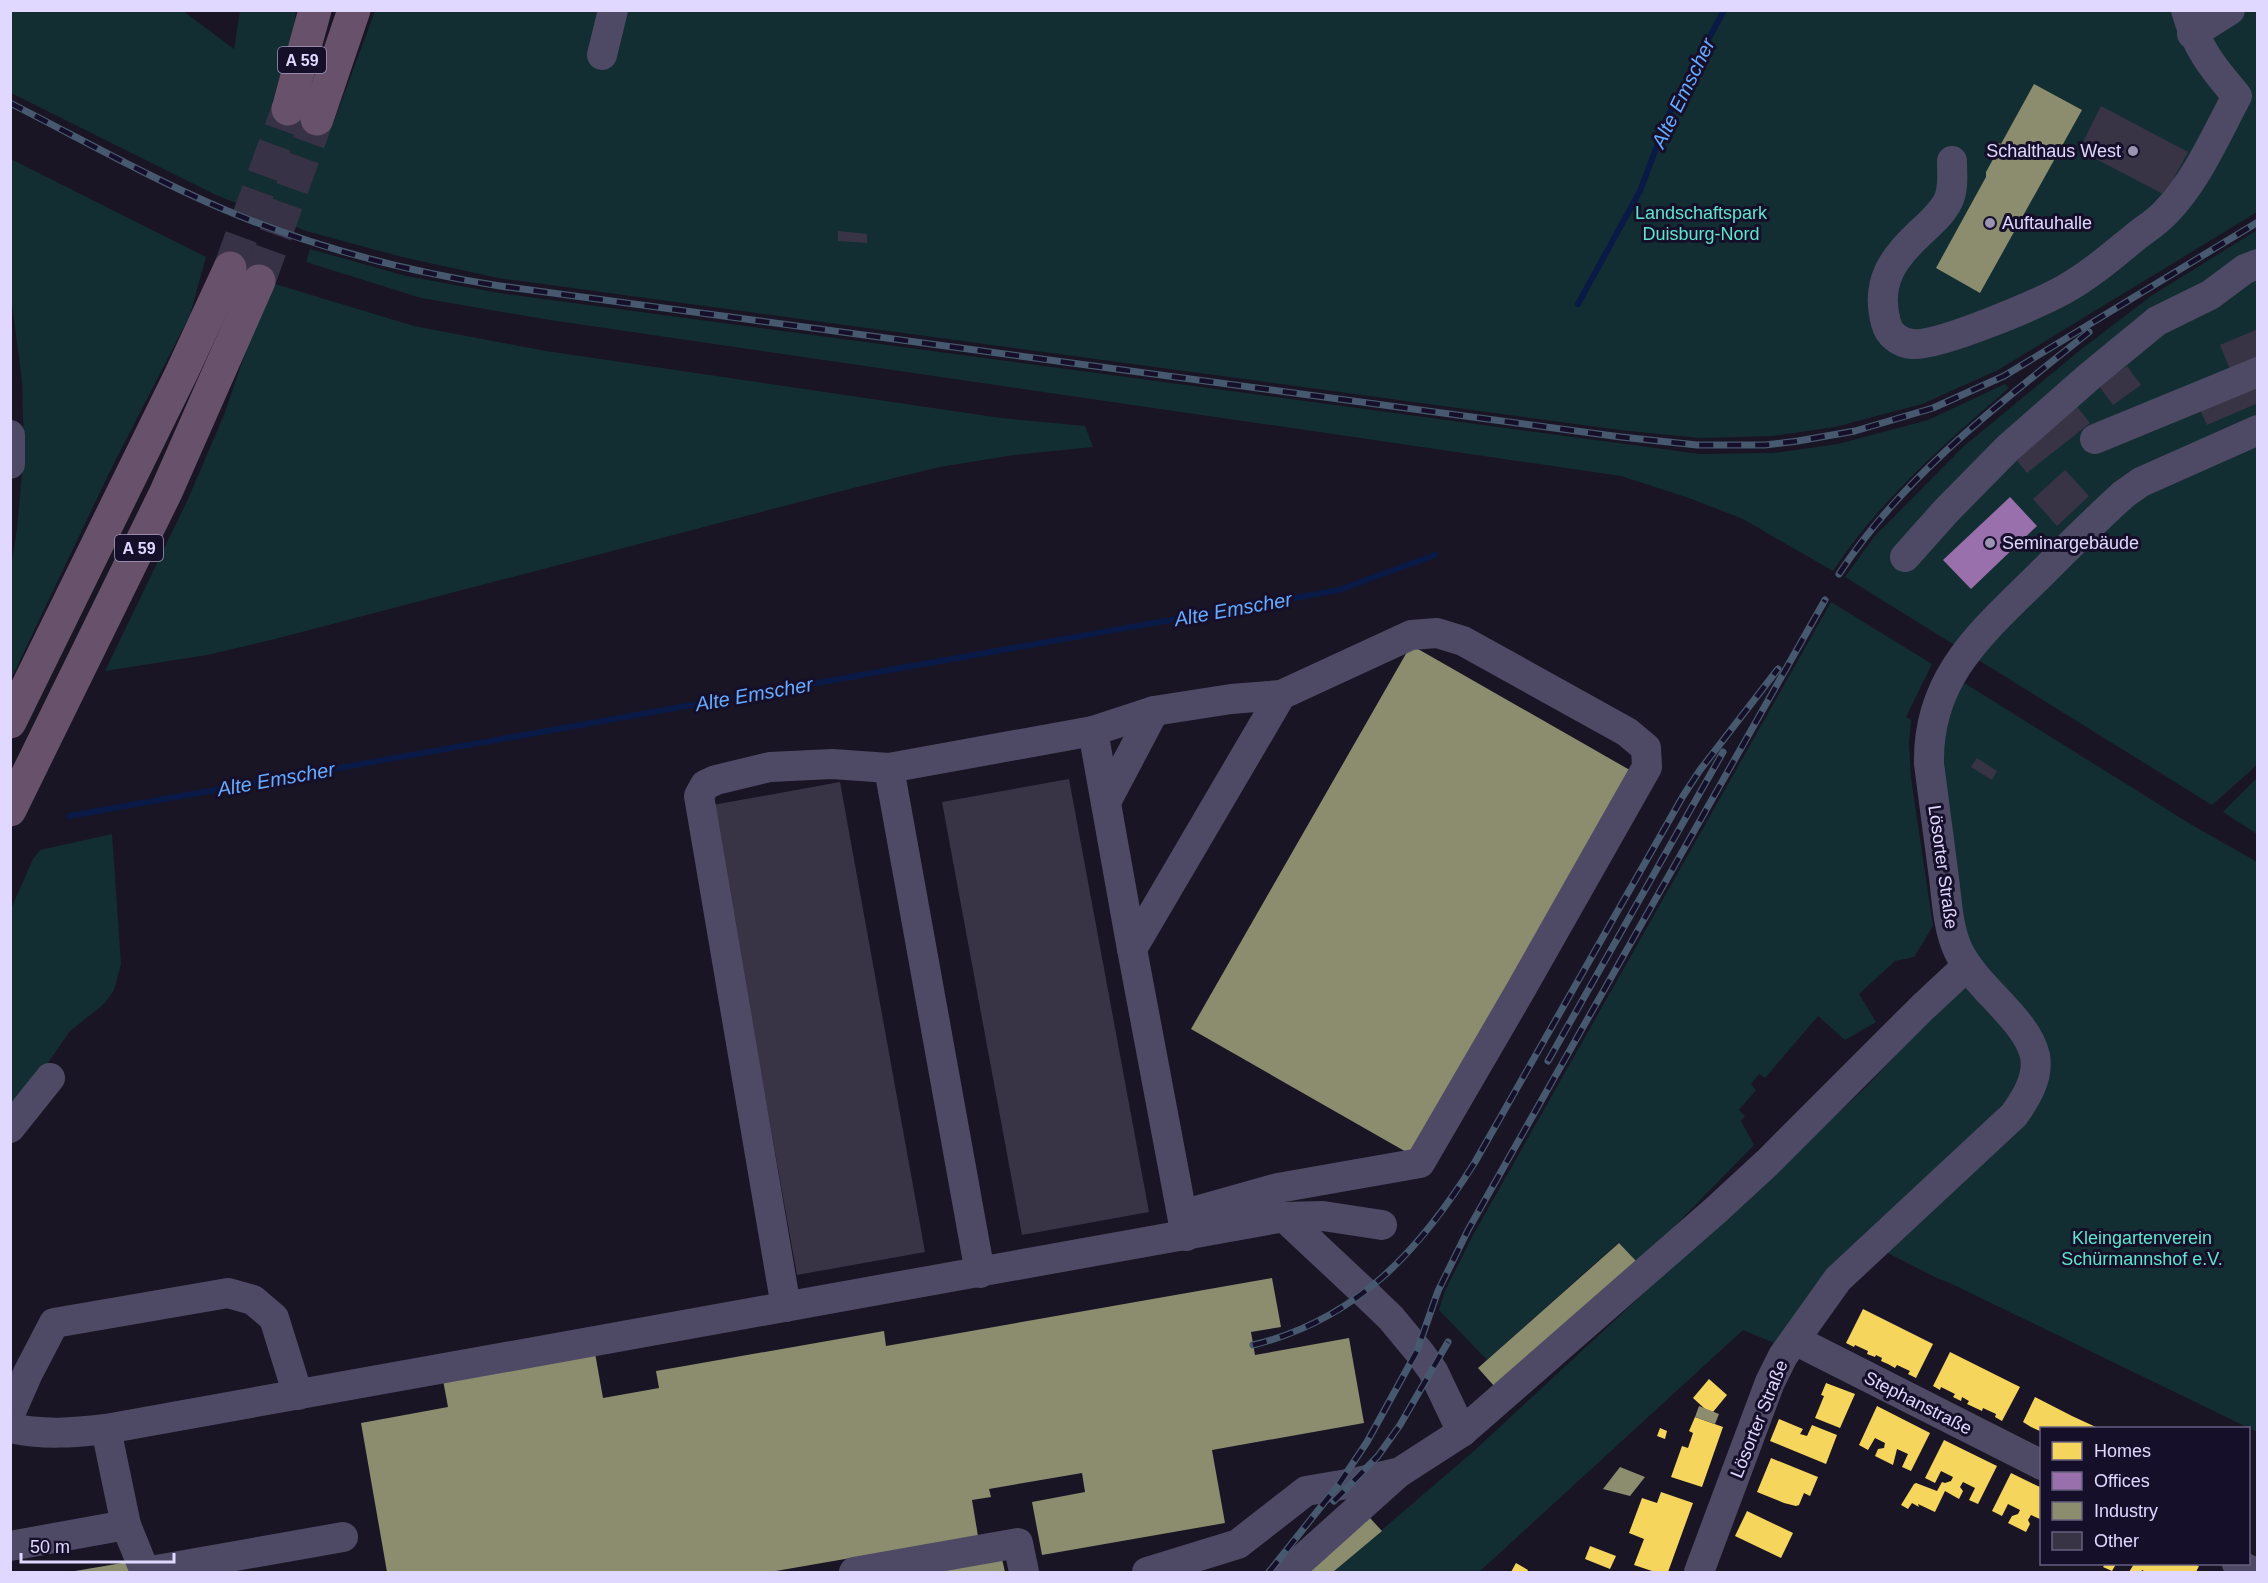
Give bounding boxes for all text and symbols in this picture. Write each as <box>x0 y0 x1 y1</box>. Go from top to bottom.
water label: Alte Emscher <box>1647 34 1720 152</box>
road number: A 59 <box>278 47 326 73</box>
place label: Schalthaus West <box>1986 141 2121 161</box>
marker: Schalthaus West <box>2126 144 2140 158</box>
park label: Landschaftspark Duisburg-Nord <box>1635 203 1768 244</box>
place label: Auftauhalle <box>2002 213 2092 233</box>
marker: Auftauhalle <box>1983 216 1997 230</box>
place label: Seminargebäude <box>2002 533 2139 553</box>
road number: A 59 <box>115 535 163 561</box>
marker: Seminargebäude <box>1983 536 1997 550</box>
water label: Alte Emscher <box>1172 588 1295 630</box>
water label: Alte Emscher <box>693 673 816 715</box>
water label: Alte Emscher <box>215 758 338 800</box>
street label: Lösorter Straße <box>1924 804 1962 930</box>
park label: Kleingartenverein Schürmannshof e.V. <box>2061 1228 2223 1269</box>
street label: Lösorter Straße <box>1726 1357 1792 1481</box>
street label: Stephanstraße <box>1861 1367 1975 1439</box>
legend <box>2040 1427 2250 1565</box>
text: Homes <box>2094 1441 2151 1461</box>
text: Offices <box>2094 1471 2150 1491</box>
text: Industry <box>2094 1501 2158 1521</box>
scale bar <box>21 1526 174 1564</box>
text: Other <box>2094 1531 2139 1551</box>
text: 50 m <box>30 1537 70 1557</box>

